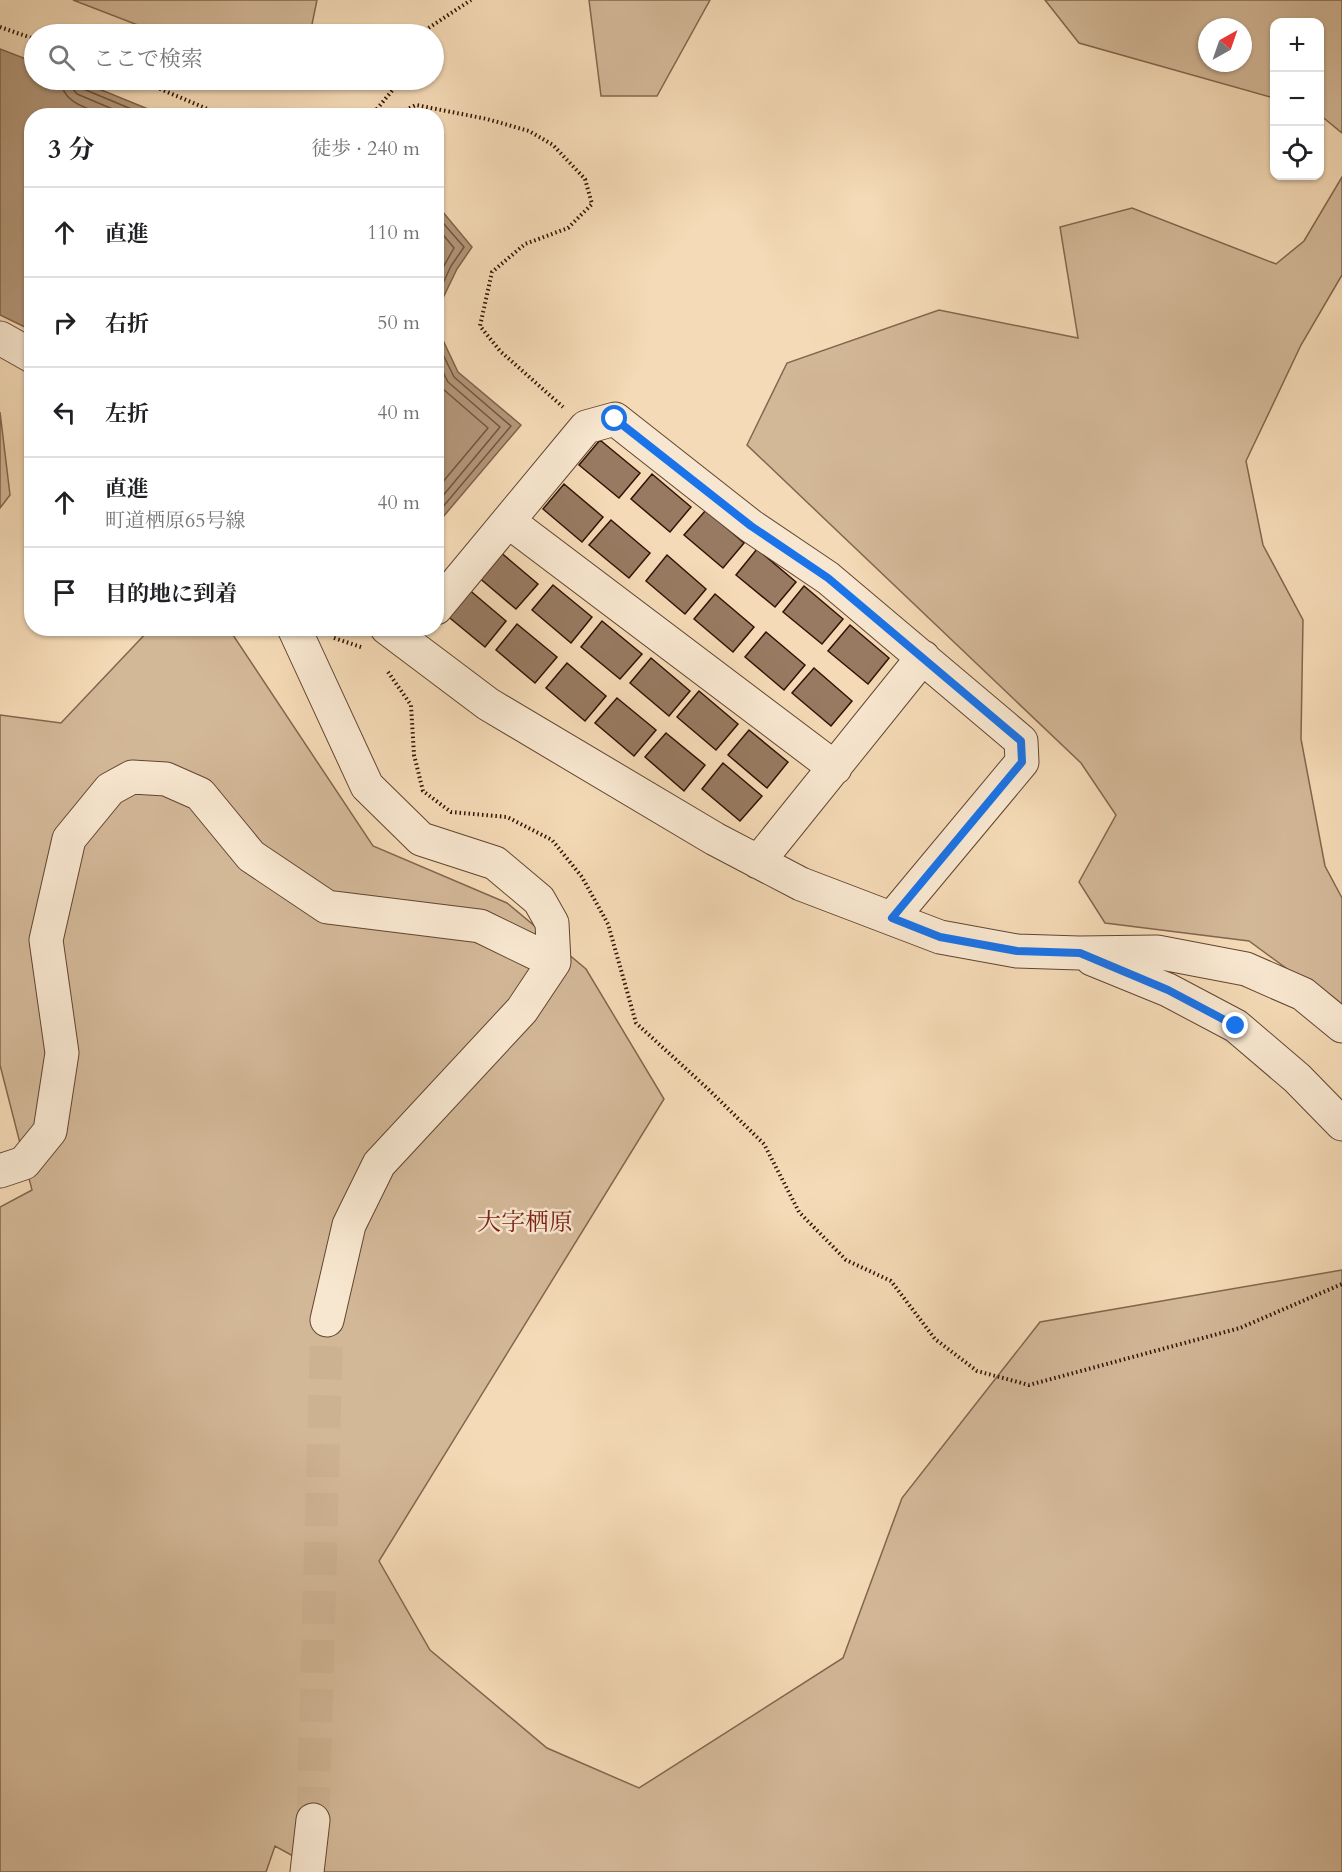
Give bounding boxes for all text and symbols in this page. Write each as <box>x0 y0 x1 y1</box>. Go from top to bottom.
north arrow <box>1198 18 1252 72</box>
map controls <box>1270 18 1324 180</box>
button: + <box>1270 18 1324 72</box>
search box <box>24 24 444 90</box>
icon: search <box>45 41 78 74</box>
text: ここで検索 <box>93 44 203 74</box>
button: − <box>1270 72 1324 126</box>
button: locate <box>1270 126 1324 180</box>
text: 3 分 <box>48 132 94 167</box>
text: 徒歩 · 240 m <box>311 135 420 162</box>
icon: ahead <box>48 216 81 249</box>
text: 直進 <box>105 219 149 249</box>
text: 110 m <box>367 219 420 246</box>
icon: right <box>48 306 81 339</box>
text: 右折 <box>105 309 149 339</box>
text: 50 m <box>377 309 420 336</box>
icon: left <box>48 396 81 429</box>
text: 左折 <box>105 399 149 429</box>
text: 40 m <box>377 399 420 426</box>
route start <box>601 405 627 431</box>
text: 直進 <box>105 474 149 504</box>
icon: ahead <box>48 486 81 519</box>
text: 40 m <box>377 489 420 516</box>
text: 町道栖原65号線 <box>105 507 246 534</box>
icon: arrive <box>48 576 81 609</box>
text: 目的地に到着 <box>105 579 237 609</box>
route end <box>1222 1012 1248 1038</box>
district label: 大字栖原 <box>477 1206 573 1239</box>

